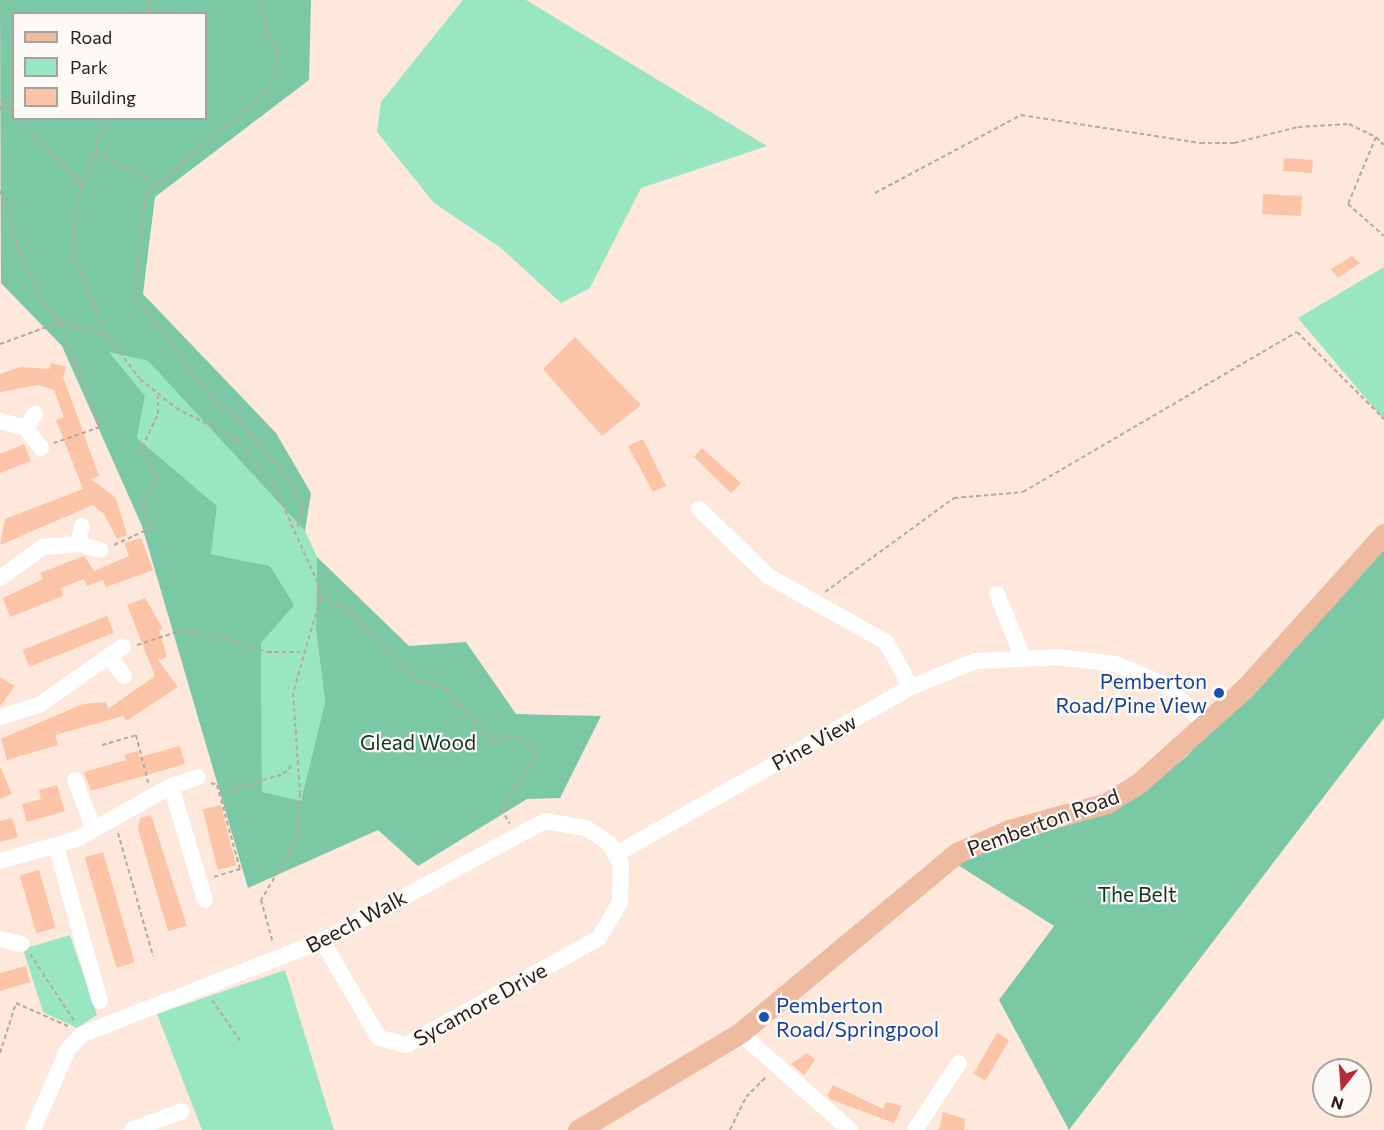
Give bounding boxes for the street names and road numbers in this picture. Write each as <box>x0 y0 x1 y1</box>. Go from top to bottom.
street label: Pine View <box>767 708 861 776</box>
street label: Pemberton Road <box>963 783 1123 861</box>
street label: Beech Walk <box>301 884 411 958</box>
street label: Sycamore Drive <box>409 957 551 1051</box>

